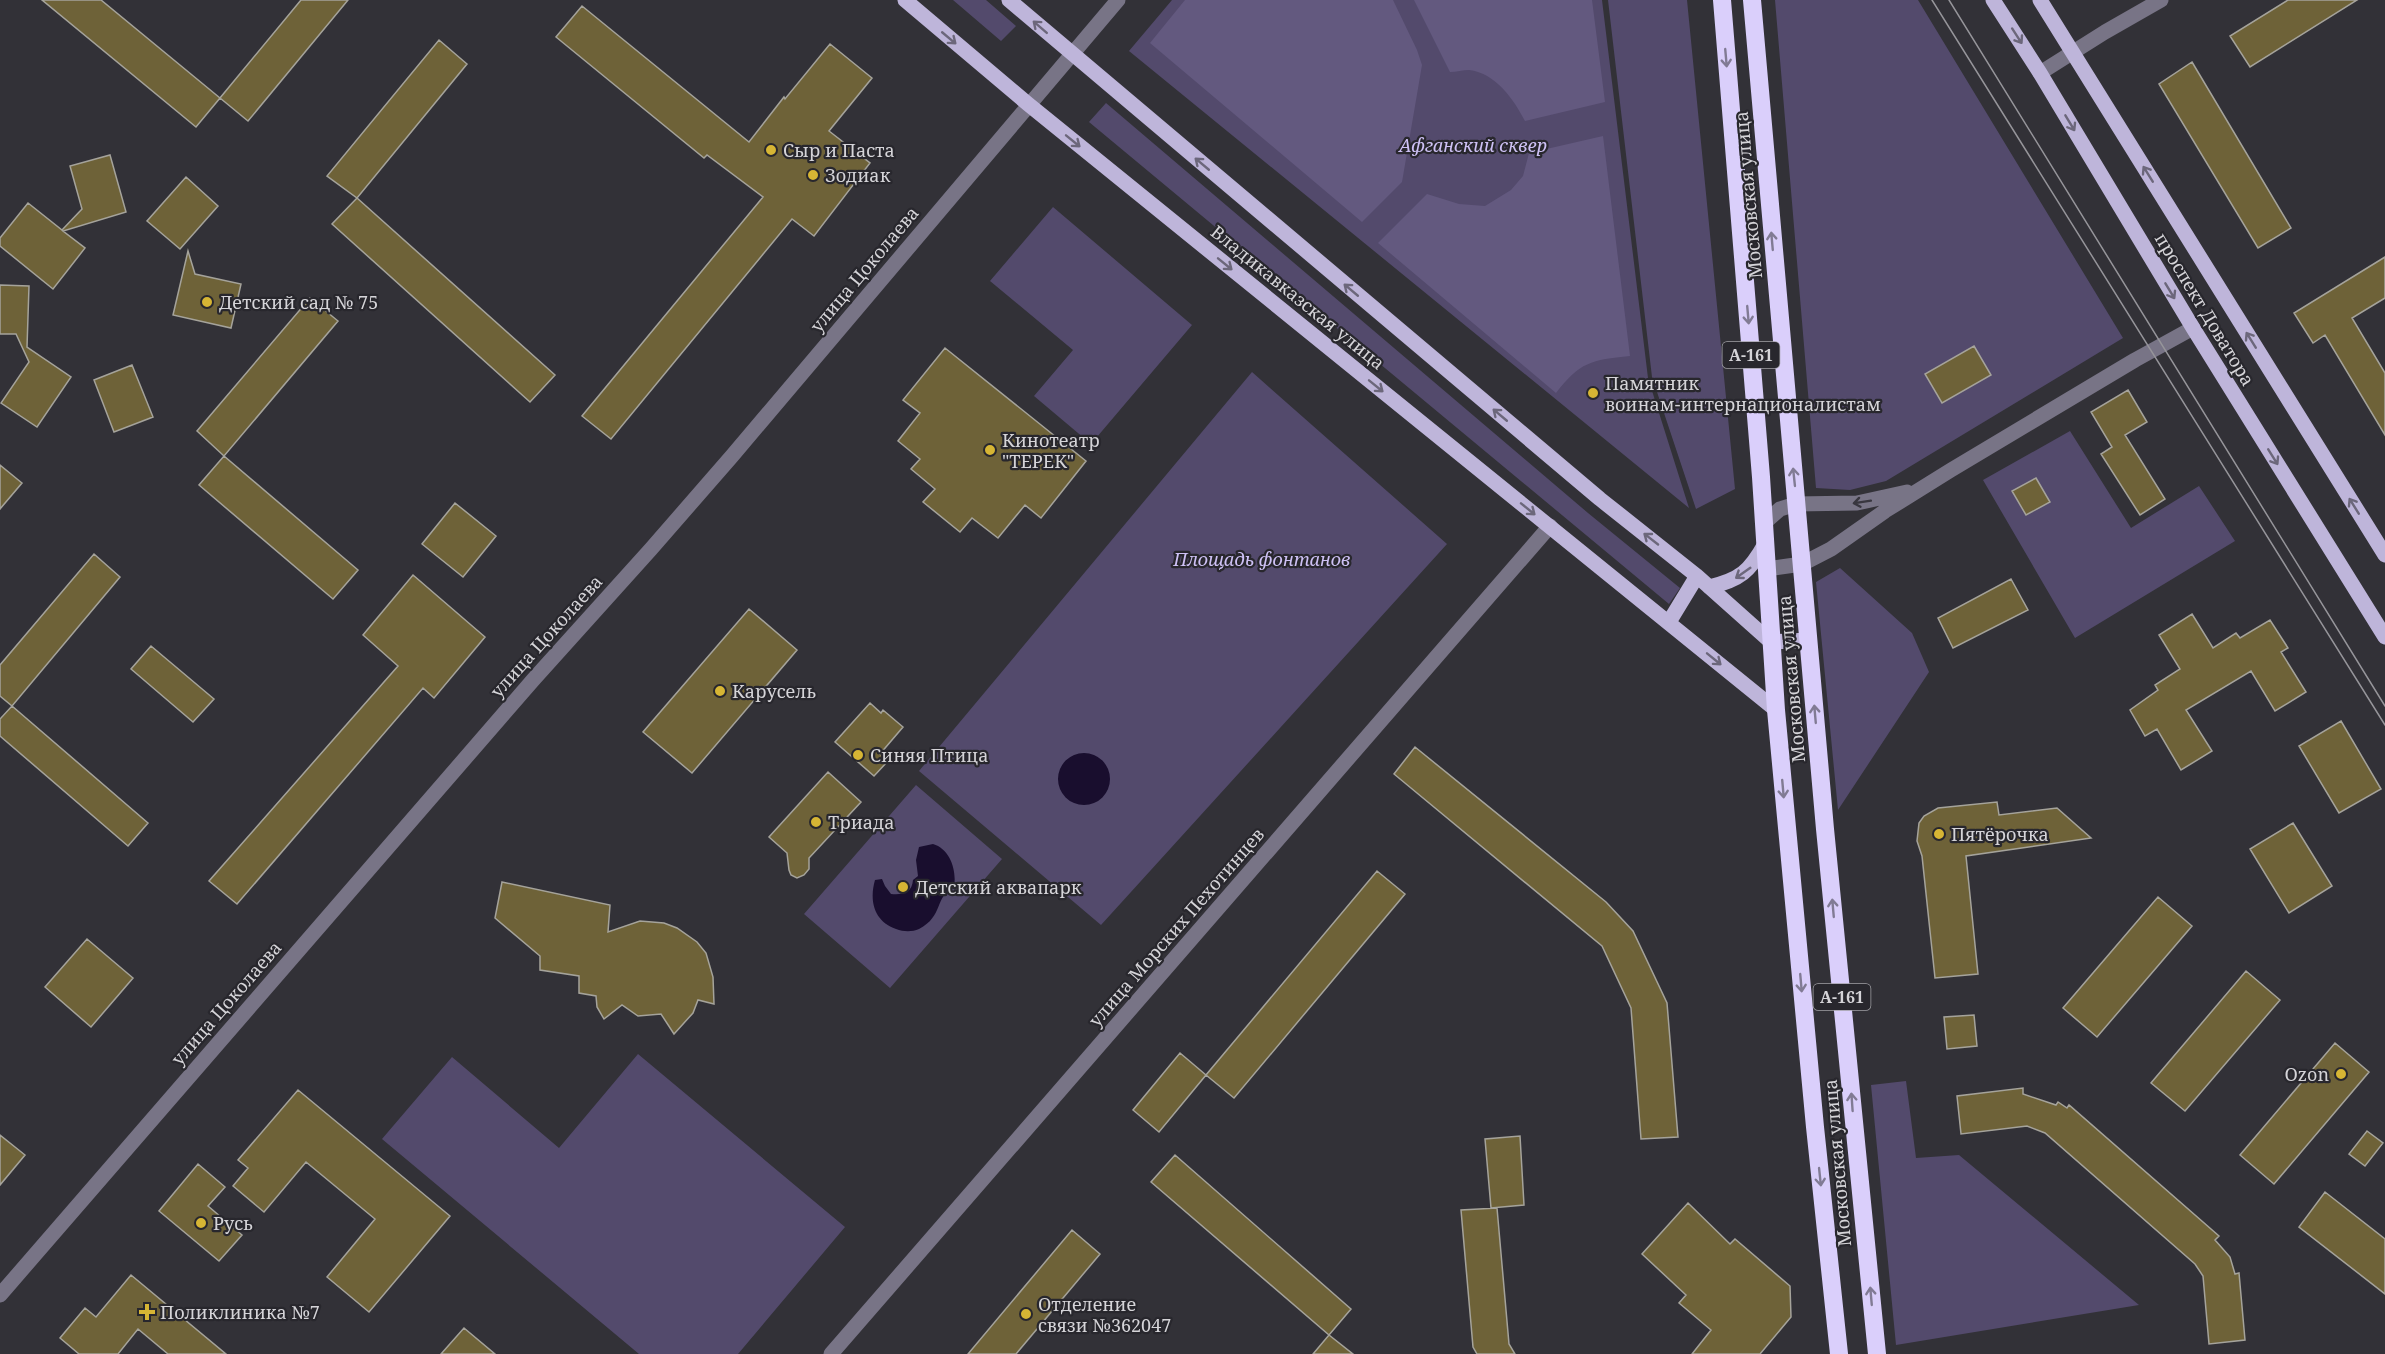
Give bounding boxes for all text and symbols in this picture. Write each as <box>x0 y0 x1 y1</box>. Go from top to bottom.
one-way arrow <box>1033 20 1048 34</box>
one-way arrow <box>2010 28 2023 45</box>
one-way arrow <box>941 31 956 45</box>
one-way arrow <box>1721 48 1732 68</box>
street label: Московская улица <box>1729 110 1767 280</box>
one-way arrow <box>2065 114 2077 131</box>
park label: Афганский сквер <box>1397 133 1547 157</box>
one-way arrow <box>1065 135 1081 148</box>
place label: Сыр и Паста <box>783 138 895 162</box>
marker: Сыр и Паста <box>764 143 778 157</box>
one-way arrow <box>1194 158 1210 171</box>
place label: Зодиак <box>825 163 891 187</box>
one-way arrow <box>2142 166 2154 183</box>
marker: Зодиак <box>806 168 820 182</box>
street label: улица Цоколаева <box>804 201 924 337</box>
street label: Владикавказская улица <box>1206 219 1390 375</box>
street label: проспект Доватора <box>2150 228 2260 390</box>
one-way arrow <box>1766 231 1777 251</box>
one-way arrow <box>1217 257 1233 270</box>
one-way arrow <box>2165 282 2177 299</box>
one-way arrow <box>1344 283 1359 297</box>
place label: Детский сад № 75 <box>219 290 378 314</box>
marker: Детский сад № 75 <box>200 295 214 309</box>
one-way arrow <box>1742 305 1753 325</box>
one-way arrow <box>2245 332 2257 349</box>
road number: А-161 <box>1722 342 1780 368</box>
place label: Памятник воинам-интернационалистам <box>1605 371 1881 416</box>
one-way arrow <box>1368 380 1384 393</box>
marker: Памятник воинам-интернационалистам <box>1586 386 1600 400</box>
one-way arrow <box>1492 409 1508 422</box>
place label: Кинотеатр "ТЕРЕК" <box>1002 428 1100 473</box>
marker: Кинотеатр "ТЕРЕК" <box>983 443 997 457</box>
one-way arrow <box>2266 448 2279 465</box>
one-way arrow <box>1788 467 1799 487</box>
one-way arrow <box>1853 496 1872 507</box>
one-way arrow <box>2348 498 2360 515</box>
one-way arrow <box>1520 502 1536 515</box>
one-way arrow <box>1643 533 1659 546</box>
park label: Площадь фонтанов <box>1172 547 1351 571</box>
one-way arrow <box>1735 567 1751 579</box>
street label: улица Цоколаева <box>485 570 607 702</box>
street label: Московская улица <box>1772 594 1810 764</box>
one-way arrow <box>1706 653 1722 666</box>
place label: Карусель <box>732 679 816 703</box>
marker: Карусель <box>713 684 727 698</box>
one-way arrow <box>1809 704 1820 724</box>
place label: Синяя Птица <box>870 743 988 767</box>
marker: Синяя Птица <box>851 748 865 762</box>
one-way arrow <box>1778 779 1789 799</box>
place label: Триада <box>828 810 894 834</box>
marker: Триада <box>809 815 823 829</box>
place label: Пятёрочка <box>1951 822 2049 846</box>
street label: улица Морских Пехотинцев <box>1083 823 1269 1031</box>
marker: Пятёрочка <box>1932 827 1946 841</box>
place label: Детский аквапарк <box>915 875 1082 899</box>
marker: Детский аквапарк <box>896 880 910 894</box>
one-way arrow <box>1827 898 1838 918</box>
street label: улица Цоколаева <box>165 936 287 1070</box>
one-way arrow <box>1796 973 1807 993</box>
road number: А-161 <box>1814 984 1870 1010</box>
place label: Ozon <box>2284 1062 2329 1086</box>
marker: Ozon <box>2334 1067 2348 1081</box>
street label: Московская улица <box>1818 1078 1856 1248</box>
one-way arrow <box>1846 1092 1857 1112</box>
one-way arrow <box>1815 1167 1826 1187</box>
place label: Русь <box>213 1211 253 1235</box>
marker: Русь <box>194 1216 208 1230</box>
one-way arrow <box>1865 1286 1876 1306</box>
place label: Отделение связи №362047 <box>1038 1292 1171 1337</box>
place label: Поликлиника №7 <box>160 1300 320 1324</box>
marker: Поликлиника №7 <box>138 1303 156 1321</box>
marker: Отделение связи №362047 <box>1019 1307 1033 1321</box>

